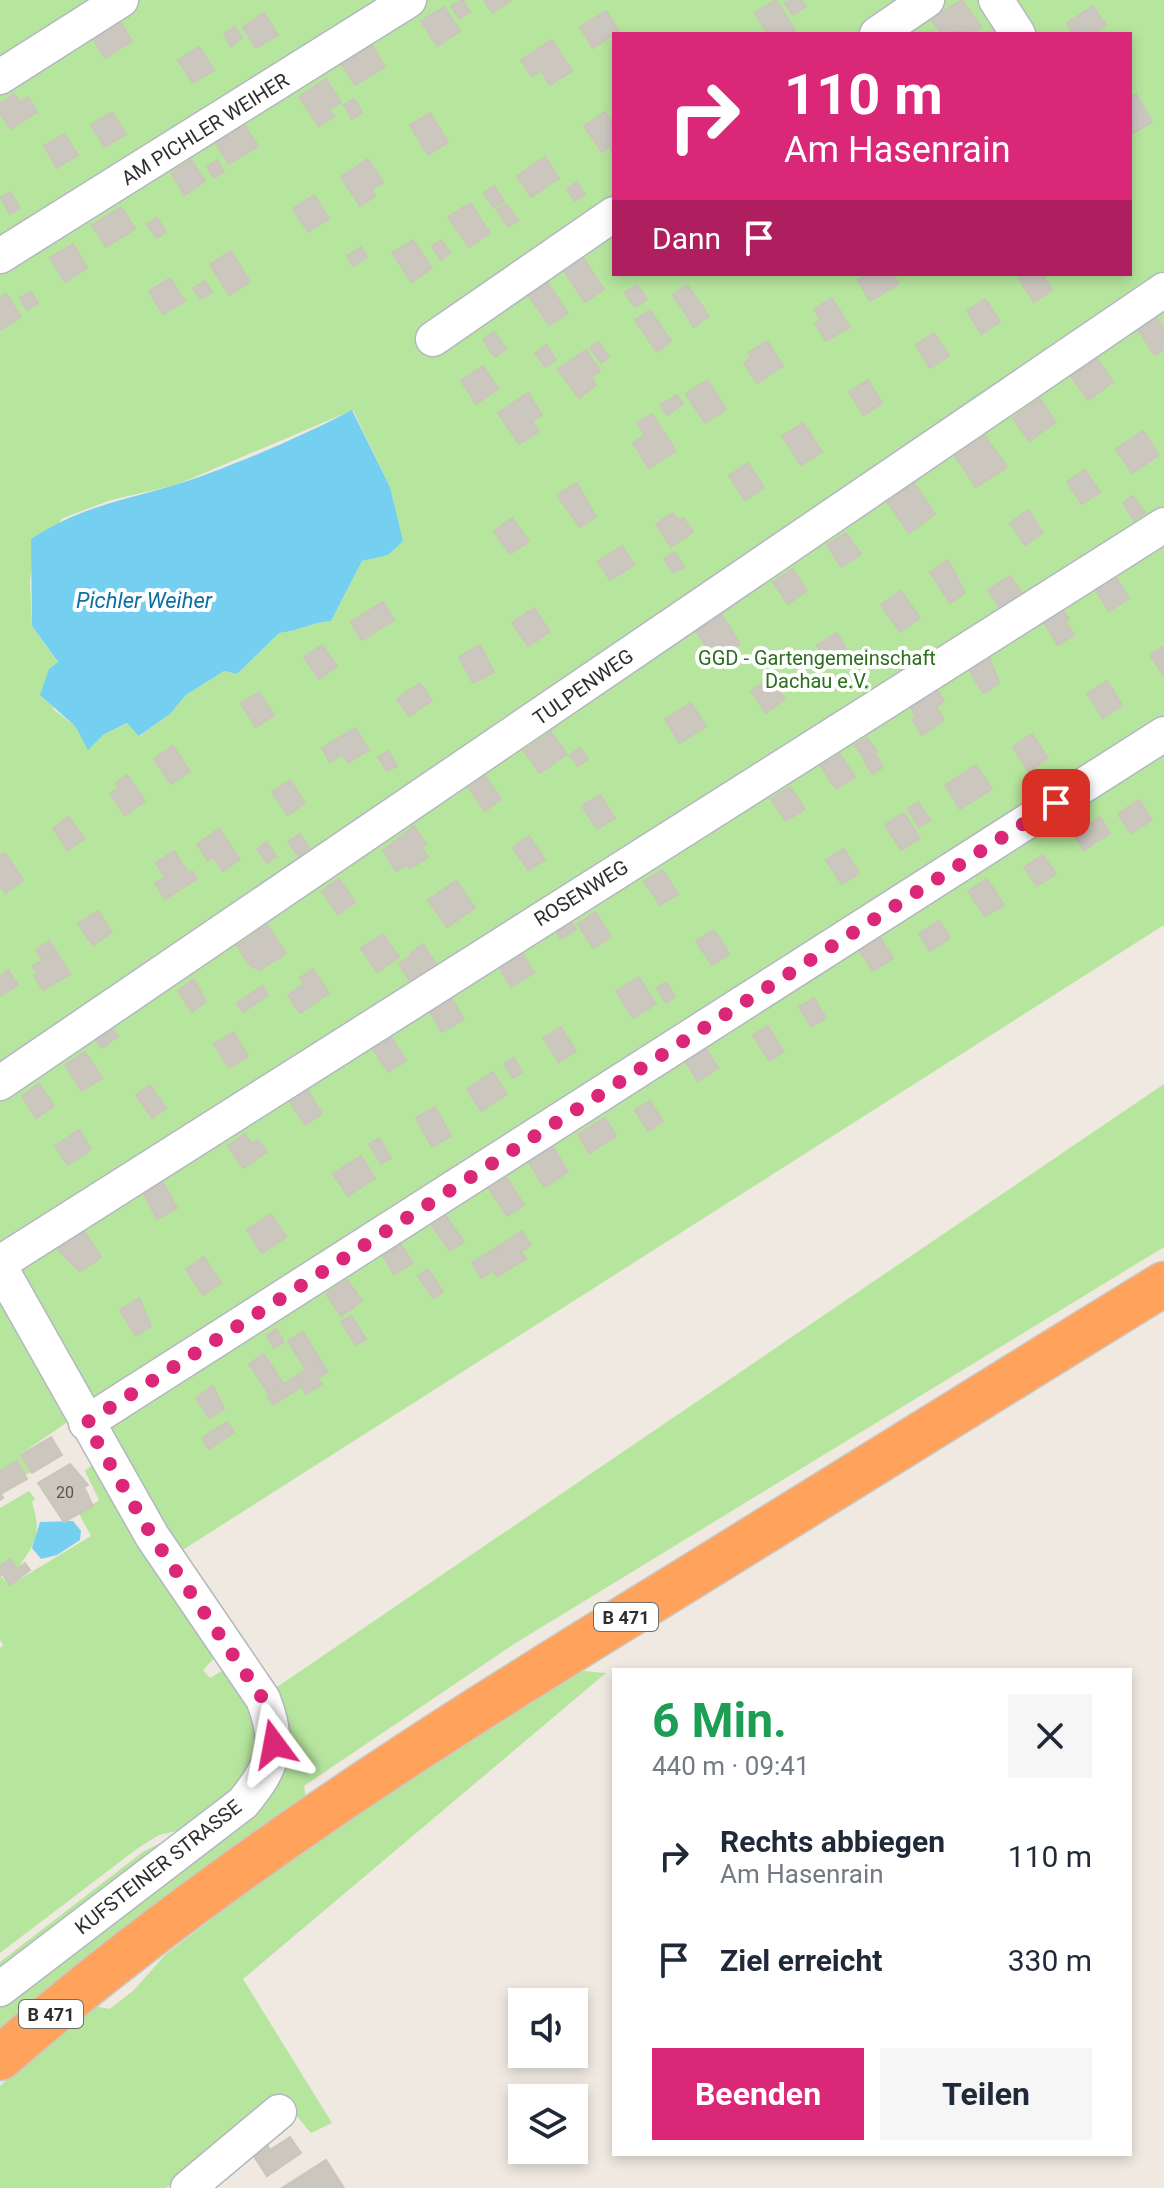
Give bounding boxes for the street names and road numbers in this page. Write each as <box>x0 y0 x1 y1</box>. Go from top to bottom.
street label: AM PICHLER WEIHER <box>117 68 293 190</box>
street label: TULPENWEG <box>528 644 638 730</box>
street label: ROSENWEG <box>530 855 632 931</box>
road number: B 471 <box>594 1603 658 1631</box>
street label: KUFSTEINER STRASSE <box>70 1795 246 1939</box>
road number: B 471 <box>19 2000 83 2028</box>

